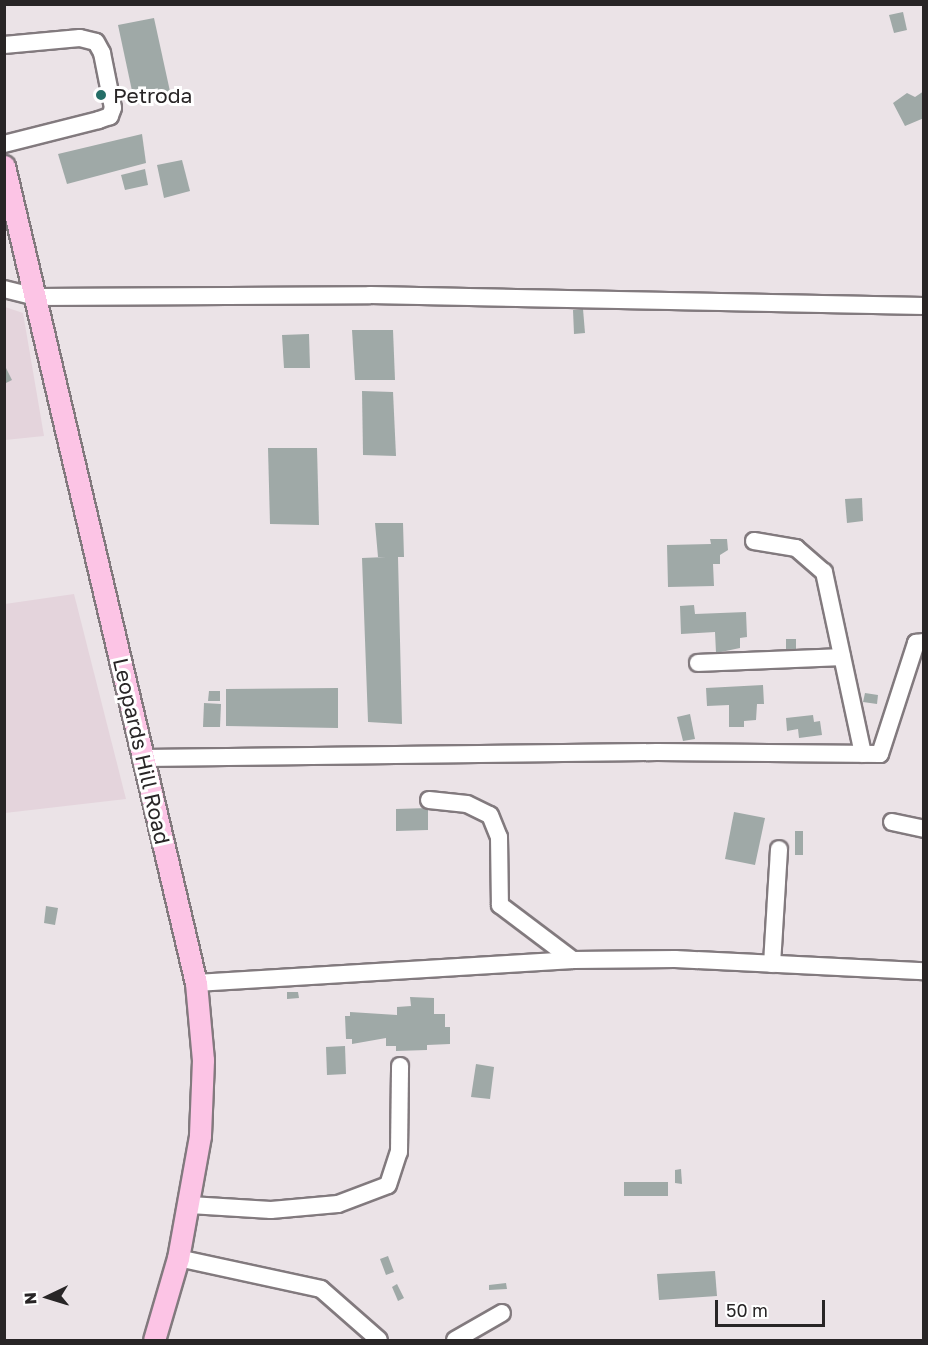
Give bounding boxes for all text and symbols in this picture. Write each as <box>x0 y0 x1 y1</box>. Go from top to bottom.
place label: Petroda <box>113 82 192 108</box>
marker: Petroda <box>94 88 108 102</box>
street label: Leopards Hill Road <box>108 655 176 847</box>
north arrow <box>18 1267 78 1327</box>
scale bar <box>718 1288 828 1326</box>
text: N <box>20 1291 40 1305</box>
text: 50 m <box>726 1299 768 1321</box>

